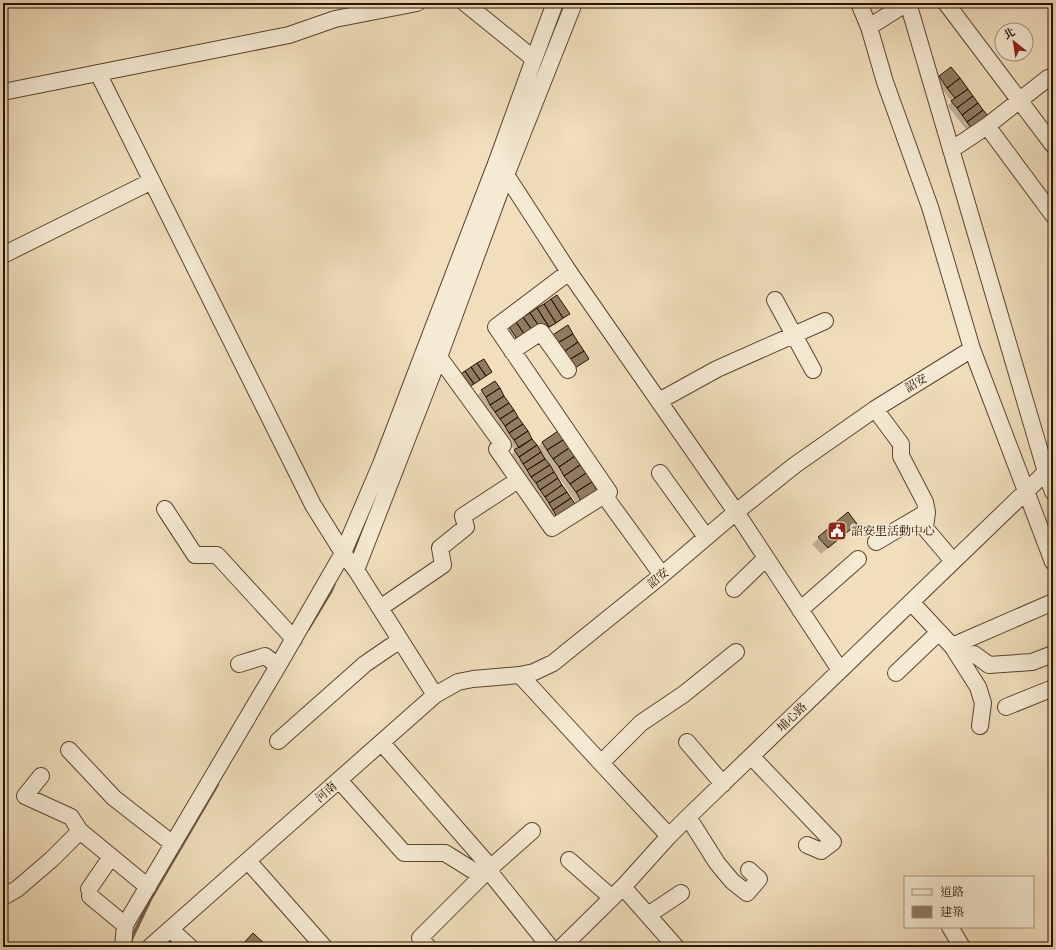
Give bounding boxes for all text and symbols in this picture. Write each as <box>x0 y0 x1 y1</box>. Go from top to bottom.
north arrow <box>994 22 1034 62</box>
text: 北 <box>1001 25 1018 43</box>
street label: 詔安 <box>902 370 930 396</box>
public building icon: 詔安里活動中心 <box>826 520 848 542</box>
place label: 詔安里活動中心 <box>851 523 935 539</box>
street label: 詔安 <box>644 564 672 592</box>
street label: 埔心路 <box>773 699 811 735</box>
street label: 河南 <box>312 778 340 806</box>
legend <box>904 876 1034 928</box>
text: 道路 <box>940 884 964 900</box>
text: 建築 <box>940 904 964 920</box>

